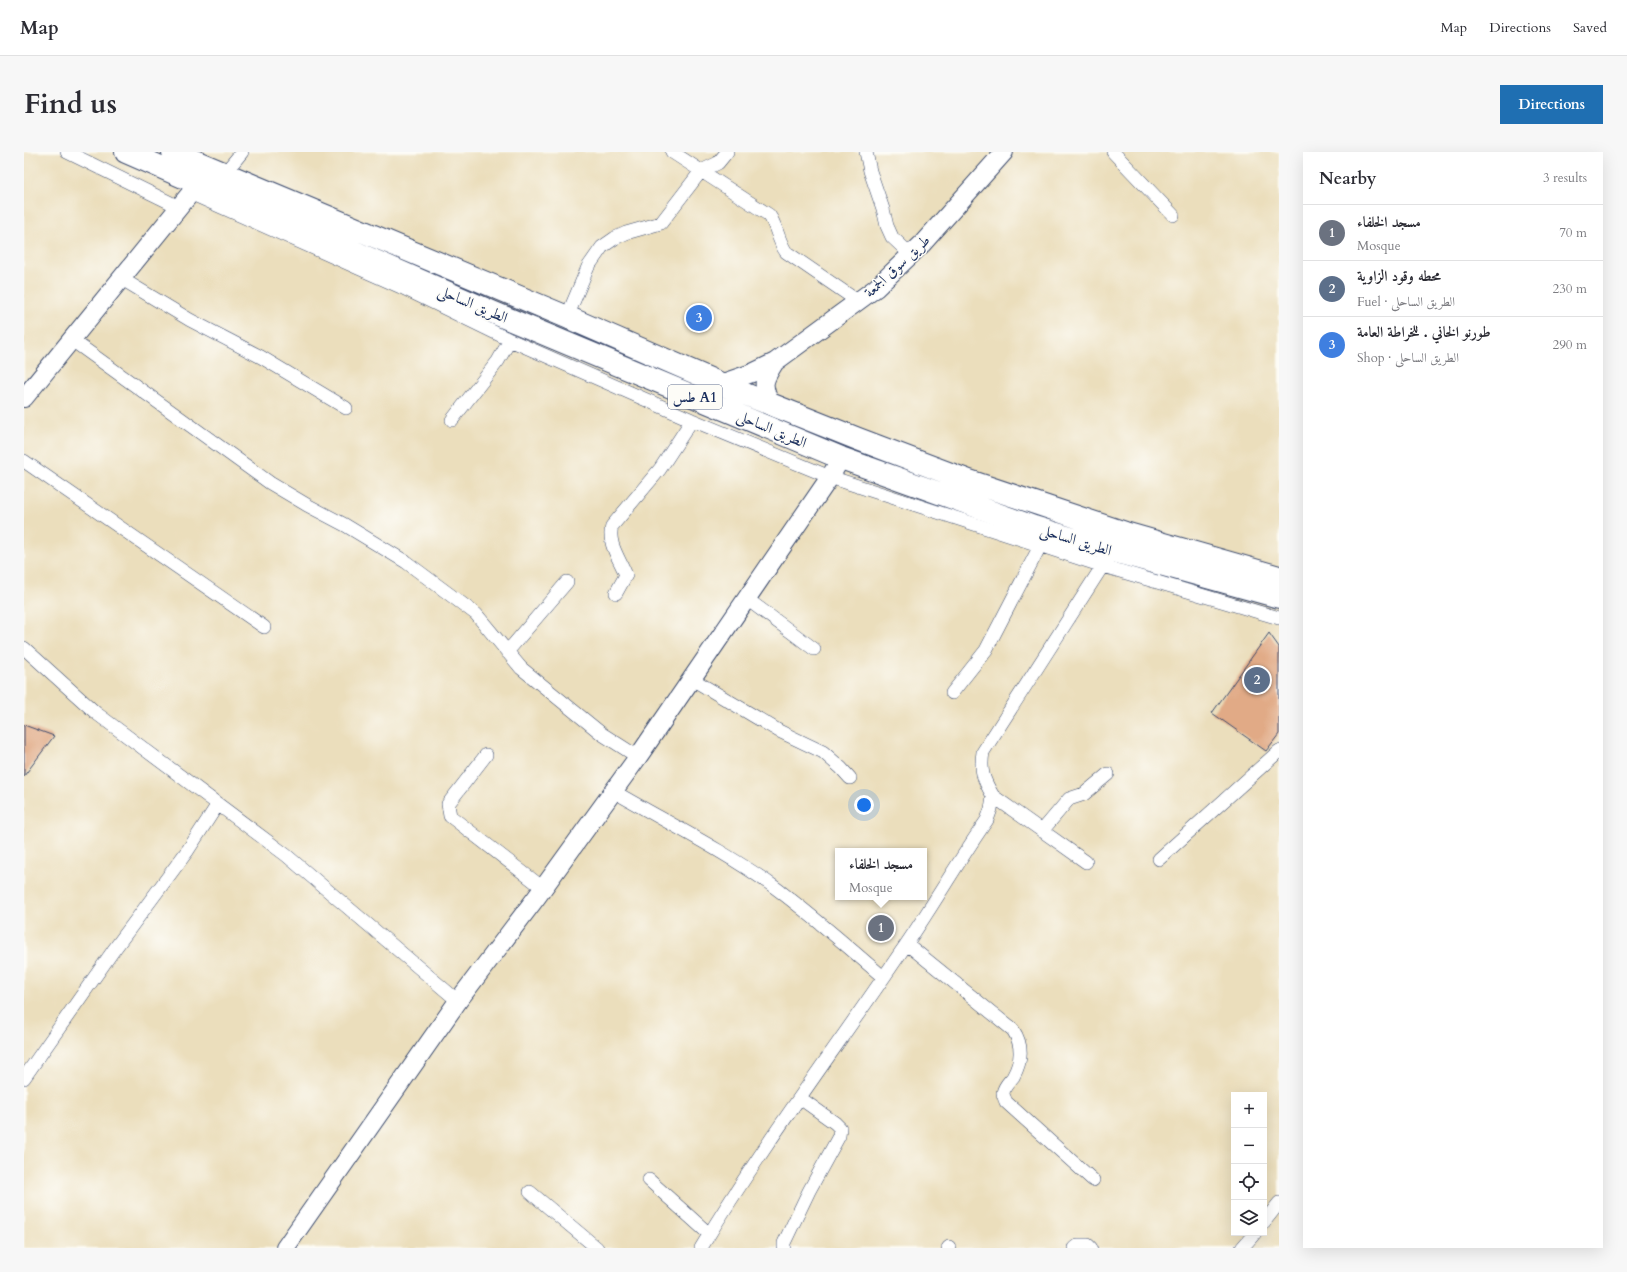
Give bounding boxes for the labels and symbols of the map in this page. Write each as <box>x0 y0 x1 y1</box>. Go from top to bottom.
street label: طريق سوق الجمعة <box>860 230 934 302</box>
street label: الطريق الساحلى <box>435 280 511 329</box>
pin: 3 <box>686 303 712 333</box>
road number: طس A1 <box>668 385 722 409</box>
street label: الطريق الساحلى <box>734 405 810 454</box>
street label: الطريق الساحلى <box>1037 520 1114 561</box>
pin: 2 <box>1244 665 1270 695</box>
your location <box>854 795 874 815</box>
pin: 1 <box>868 913 894 943</box>

